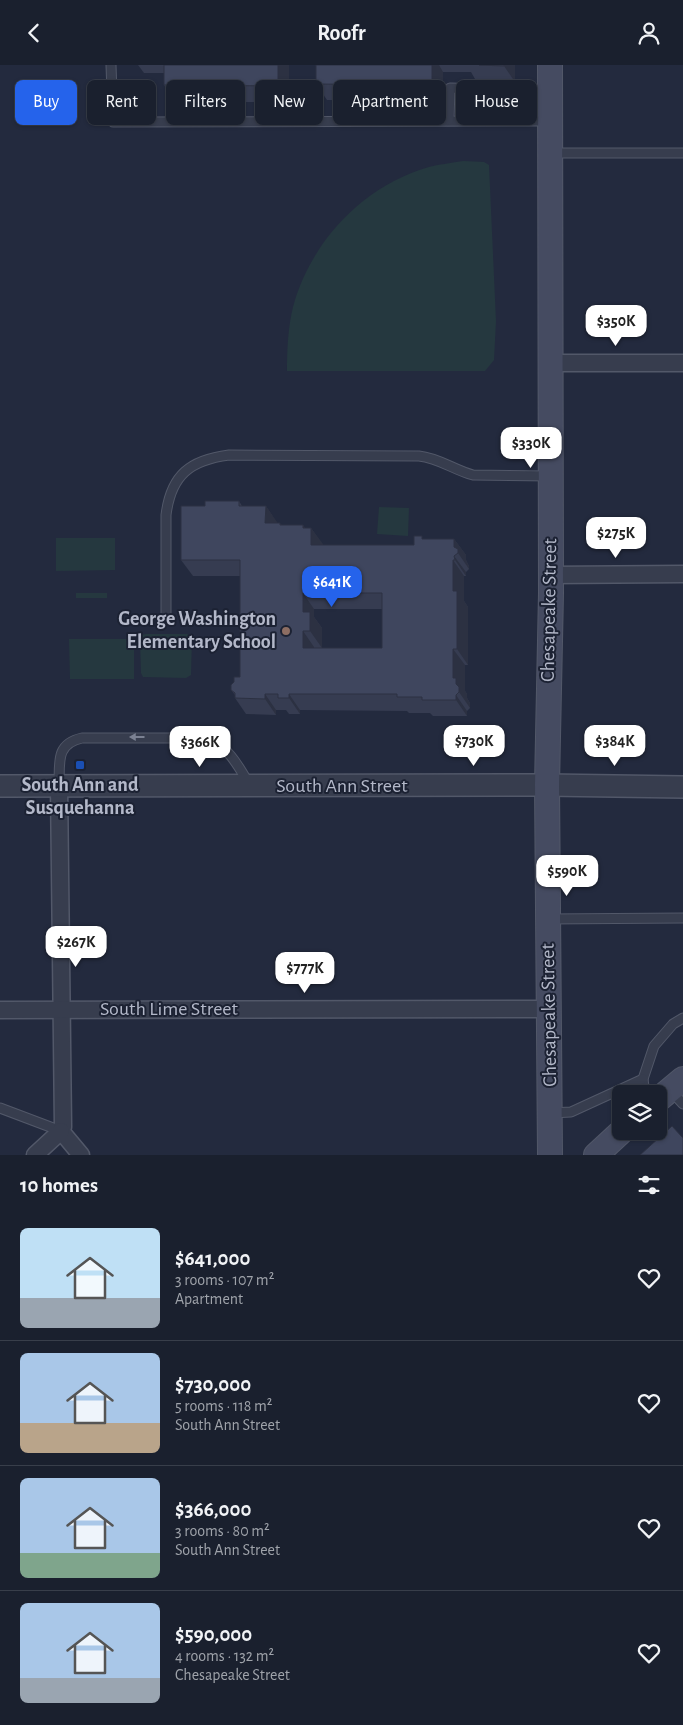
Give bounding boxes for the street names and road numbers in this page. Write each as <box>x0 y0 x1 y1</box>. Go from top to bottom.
street label: Chesapeake Street <box>538 537 560 682</box>
street label: South Ann Street <box>276 776 408 796</box>
street label: Chesapeake Street <box>538 942 560 1087</box>
street label: South Lime Street <box>100 999 239 1019</box>

